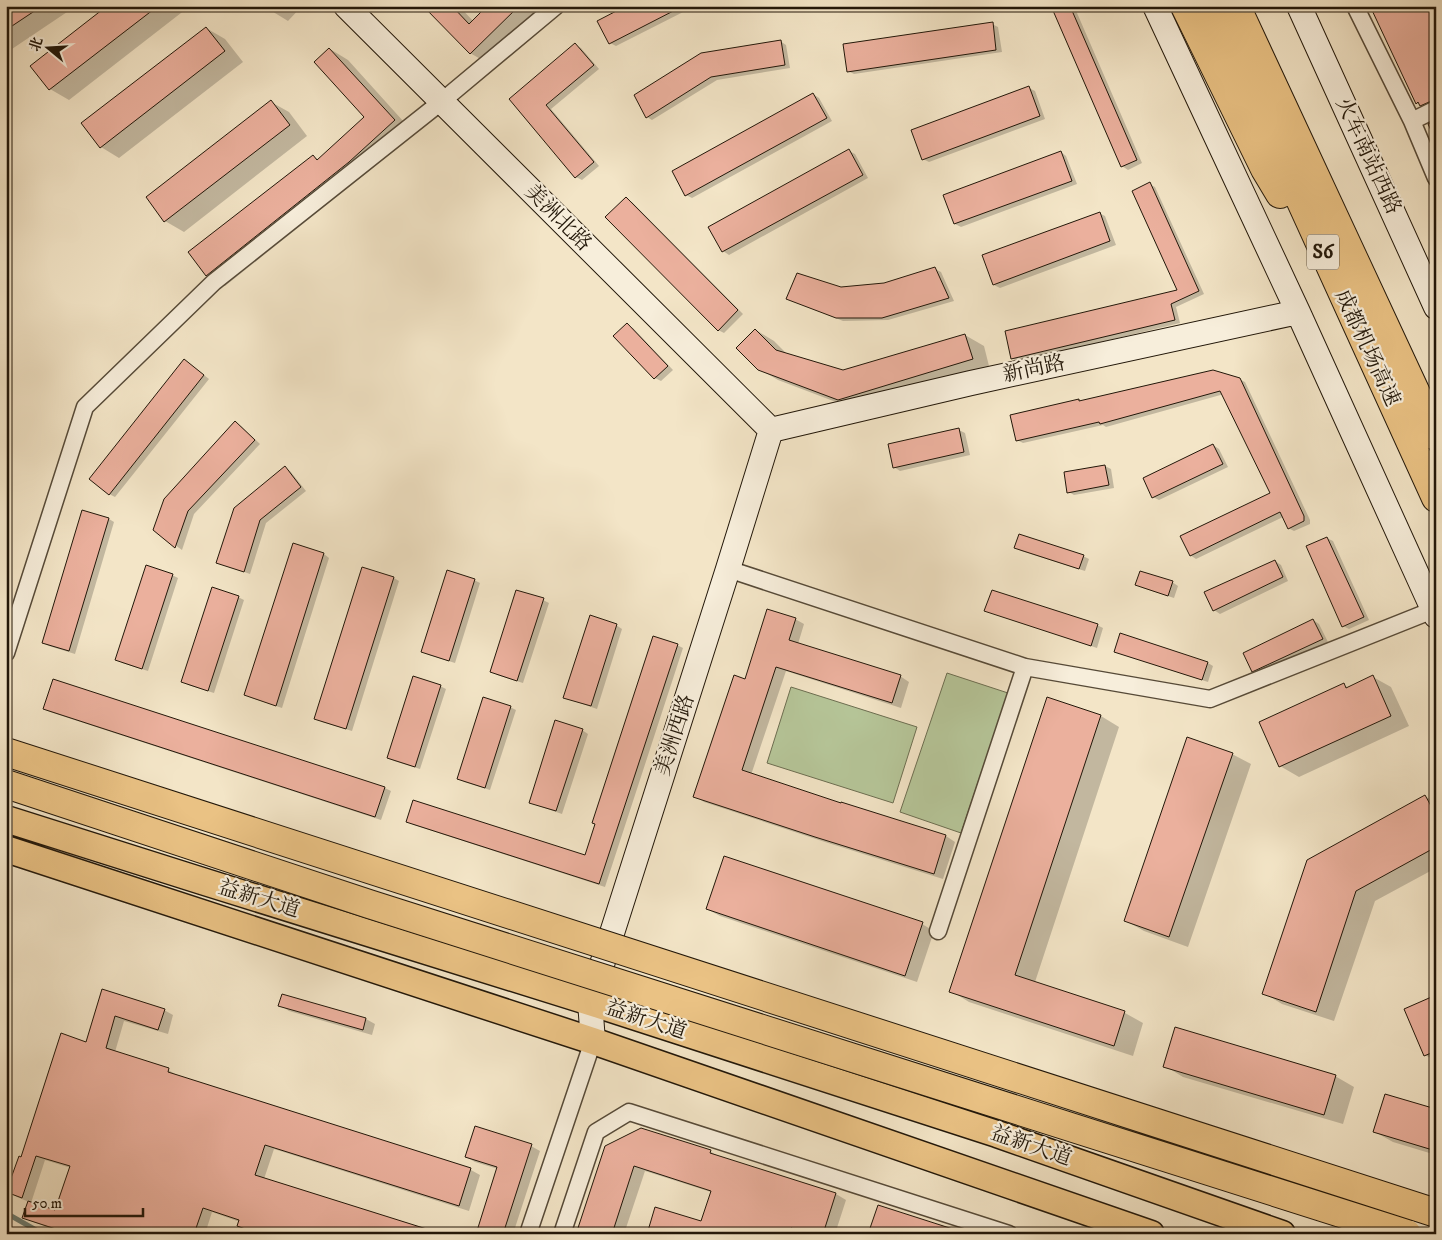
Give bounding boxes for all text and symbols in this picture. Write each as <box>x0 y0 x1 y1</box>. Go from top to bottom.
north arrow <box>22 22 72 72</box>
text: 北 <box>26 35 47 54</box>
street label: 火车南站西路 <box>1330 93 1406 219</box>
street label: 美洲北路 <box>519 179 597 257</box>
road number: S6 <box>1307 234 1339 270</box>
street label: 成都机场高速 <box>1329 285 1405 411</box>
street label: 新尚路 <box>1000 350 1068 388</box>
street label: 美洲西路 <box>650 691 700 779</box>
street label: 益新大道 <box>215 874 303 924</box>
street label: 益新大道 <box>602 995 690 1045</box>
street label: 益新大道 <box>987 1120 1075 1172</box>
scale bar <box>25 1185 142 1217</box>
text: 50 m <box>32 1194 62 1213</box>

